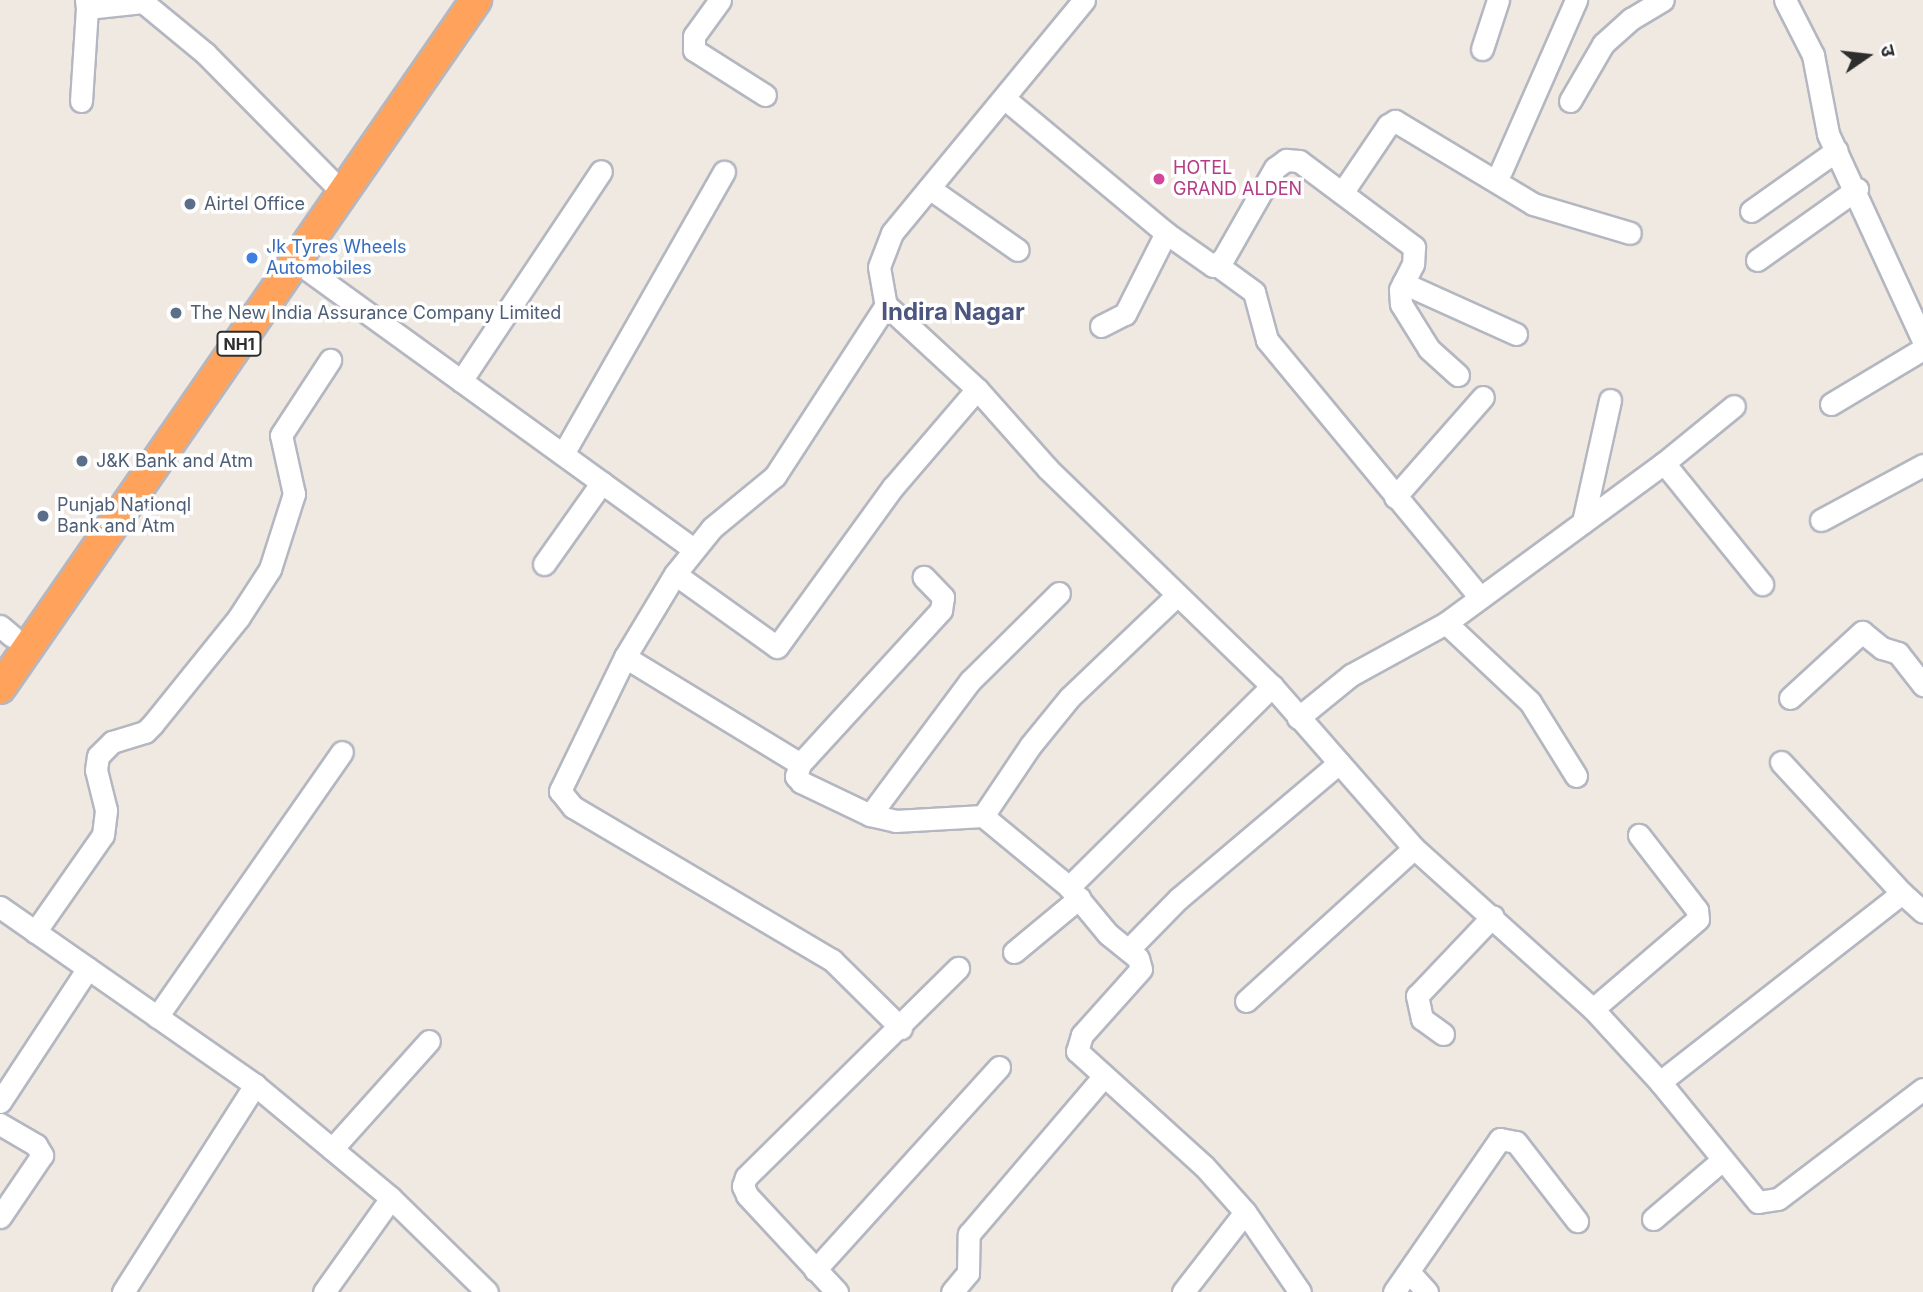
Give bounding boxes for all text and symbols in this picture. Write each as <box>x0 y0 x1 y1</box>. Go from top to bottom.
north arrow <box>1832 21 1902 91</box>
text: उ <box>1875 43 1900 59</box>
place label: HOTEL GRAND ALDEN <box>1173 158 1302 200</box>
marker: HOTEL GRAND ALDEN <box>1151 171 1167 187</box>
place label: Airtel Office <box>204 193 305 215</box>
marker: Airtel Office <box>182 196 198 212</box>
place label: Jk Tyres Wheels Automobiles <box>266 237 407 280</box>
marker: Jk Tyres Wheels Automobiles <box>244 250 260 266</box>
district label: Indira Nagar <box>881 298 1025 326</box>
place label: The New India Assurance Company Limited <box>190 302 561 324</box>
marker: The New India Assurance Company Limited <box>168 305 184 321</box>
road number: NH1 <box>216 332 262 356</box>
place label: J&K Bank and Atm <box>96 450 253 472</box>
marker: J&K Bank and Atm <box>74 453 90 469</box>
place label: Punjab Nationql Bank and Atm <box>57 495 191 538</box>
marker: Punjab Nationql Bank and Atm <box>35 508 51 524</box>

